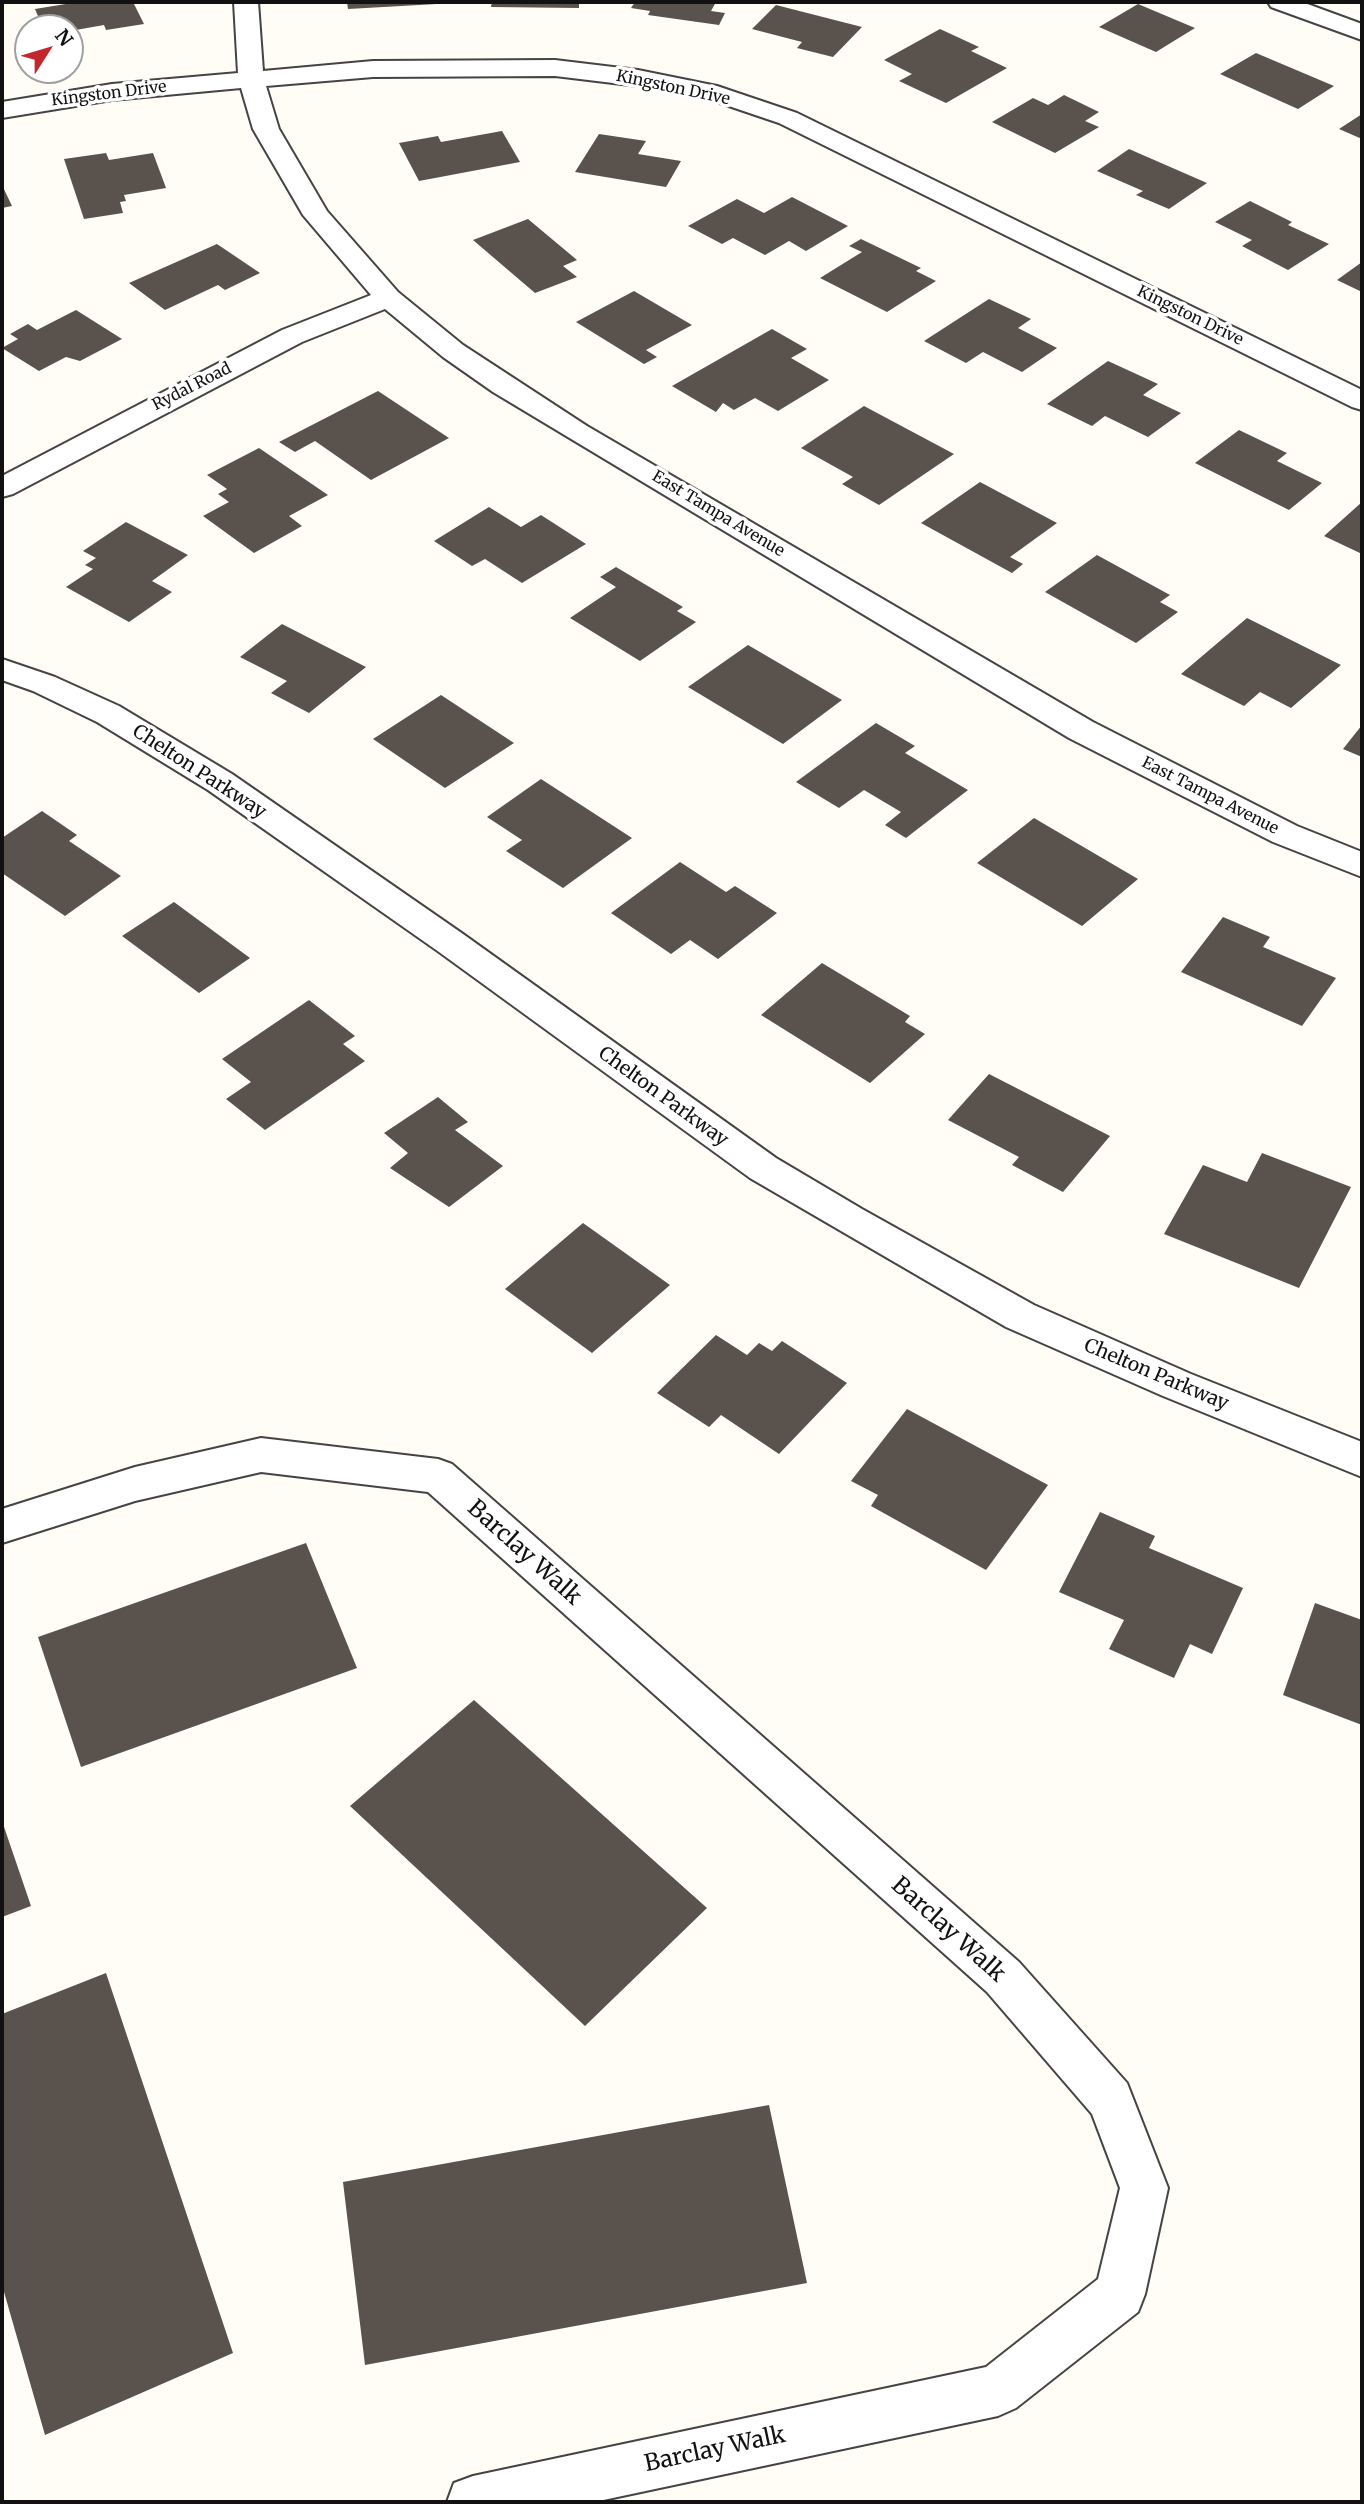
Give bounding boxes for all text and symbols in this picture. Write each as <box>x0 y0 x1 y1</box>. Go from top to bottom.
north arrow <box>14 14 84 84</box>
text: N <box>50 24 78 51</box>
street label: Kingston Drive <box>614 67 732 109</box>
street label: Kingston Drive <box>50 77 168 111</box>
street label: Kingston Drive <box>1134 282 1246 350</box>
street label: Rydal Road <box>149 359 235 415</box>
street label: East Tampa Avenue <box>648 467 788 561</box>
street label: Chelton Parkway <box>128 720 270 824</box>
street label: East Tampa Avenue <box>1138 753 1282 839</box>
street label: Chelton Parkway <box>594 1042 732 1152</box>
street label: Chelton Parkway <box>1080 1334 1232 1416</box>
street label: Barclay Walk <box>461 1495 587 1611</box>
street label: Barclay Walk <box>885 1872 1011 1988</box>
street label: Barclay Walk <box>642 2422 788 2478</box>

